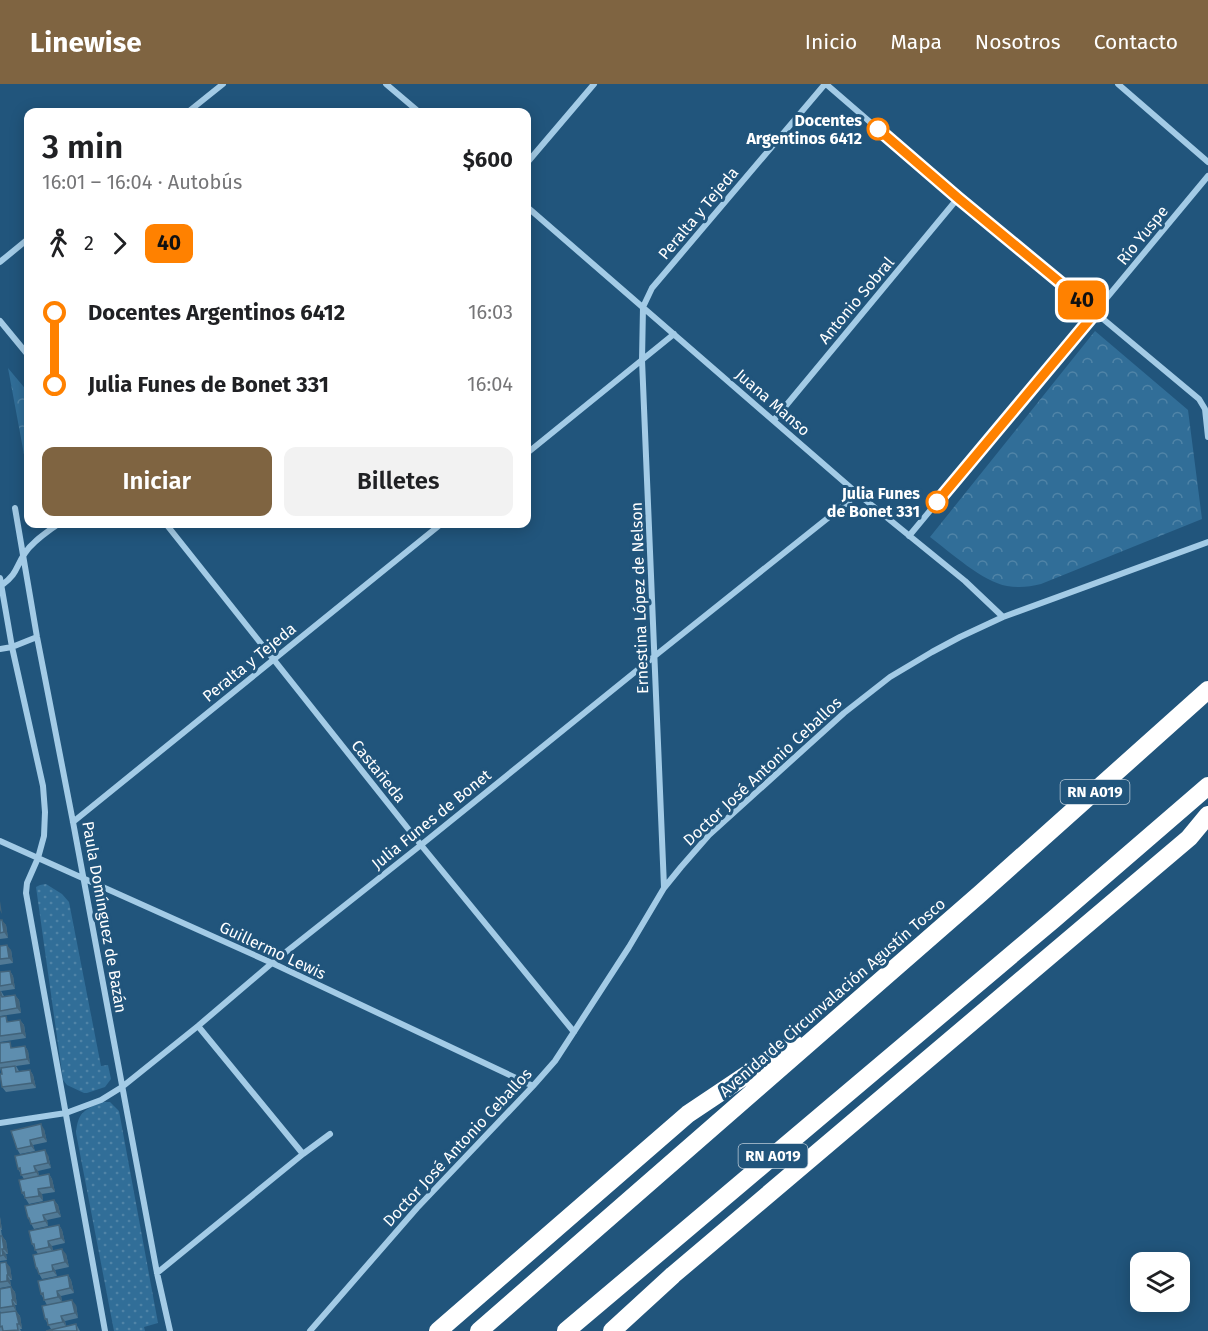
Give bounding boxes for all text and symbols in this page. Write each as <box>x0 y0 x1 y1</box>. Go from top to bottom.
text: Linewise <box>30 26 142 59</box>
text: Inicio <box>805 29 857 55</box>
text: Mapa <box>890 29 942 55</box>
text: Nosotros <box>975 29 1061 55</box>
text: Contacto <box>1094 29 1178 55</box>
place label: Docentes Argentinos 6412 <box>745 111 862 148</box>
marker: Docentes Argentinos 6412 <box>867 118 889 140</box>
text: 3 min <box>42 127 123 167</box>
text: $600 <box>463 146 513 173</box>
street label: Peralta y Tejeda <box>654 163 743 263</box>
text: 16:01 – 16:04 · Autobús <box>42 170 242 194</box>
street label: Río Yuspe <box>1113 202 1172 269</box>
icon: walk <box>42 227 75 260</box>
icon: forward <box>103 227 136 260</box>
text: 40 <box>157 230 181 256</box>
text: 2 <box>84 231 94 255</box>
street label: Antonio Sobral <box>815 253 898 348</box>
line badge: 40 <box>1055 280 1109 320</box>
text: 40 <box>1070 287 1094 313</box>
text: Docentes Argentinos 6412 <box>88 299 345 326</box>
text: 16:03 <box>468 300 513 324</box>
street label: Juana Manso <box>732 365 814 440</box>
text: Julia Funes de Bonet 331 <box>88 371 329 398</box>
text: 16:04 <box>467 372 513 396</box>
button: Iniciar <box>42 447 272 516</box>
button: Billetes <box>284 447 513 516</box>
place label: Julia Funes de Bonet 331 <box>827 484 920 521</box>
marker: Julia Funes de Bonet 331 <box>926 491 948 513</box>
street label: Ernestina López de Nelson <box>627 502 652 694</box>
street label: Peralta y Tejeda <box>199 619 300 706</box>
street label: Doctor José Antonio Ceballos <box>679 693 845 850</box>
street label: Castañeda <box>347 736 410 807</box>
street label: Julia Funes de Bonet <box>368 765 495 873</box>
road number: RN A019 <box>1060 780 1130 804</box>
street label: Paula Domínguez de Bazán <box>78 820 131 1014</box>
street label: Avenida de Circunvalación Agustín Tosco <box>715 894 949 1101</box>
street label: Guillermo Lewis <box>217 918 329 983</box>
street label: Doctor José Antonio Ceballos <box>379 1064 536 1230</box>
road number: RN A019 <box>738 1144 808 1168</box>
map controls <box>1130 1252 1190 1312</box>
button: layers <box>1130 1252 1190 1312</box>

